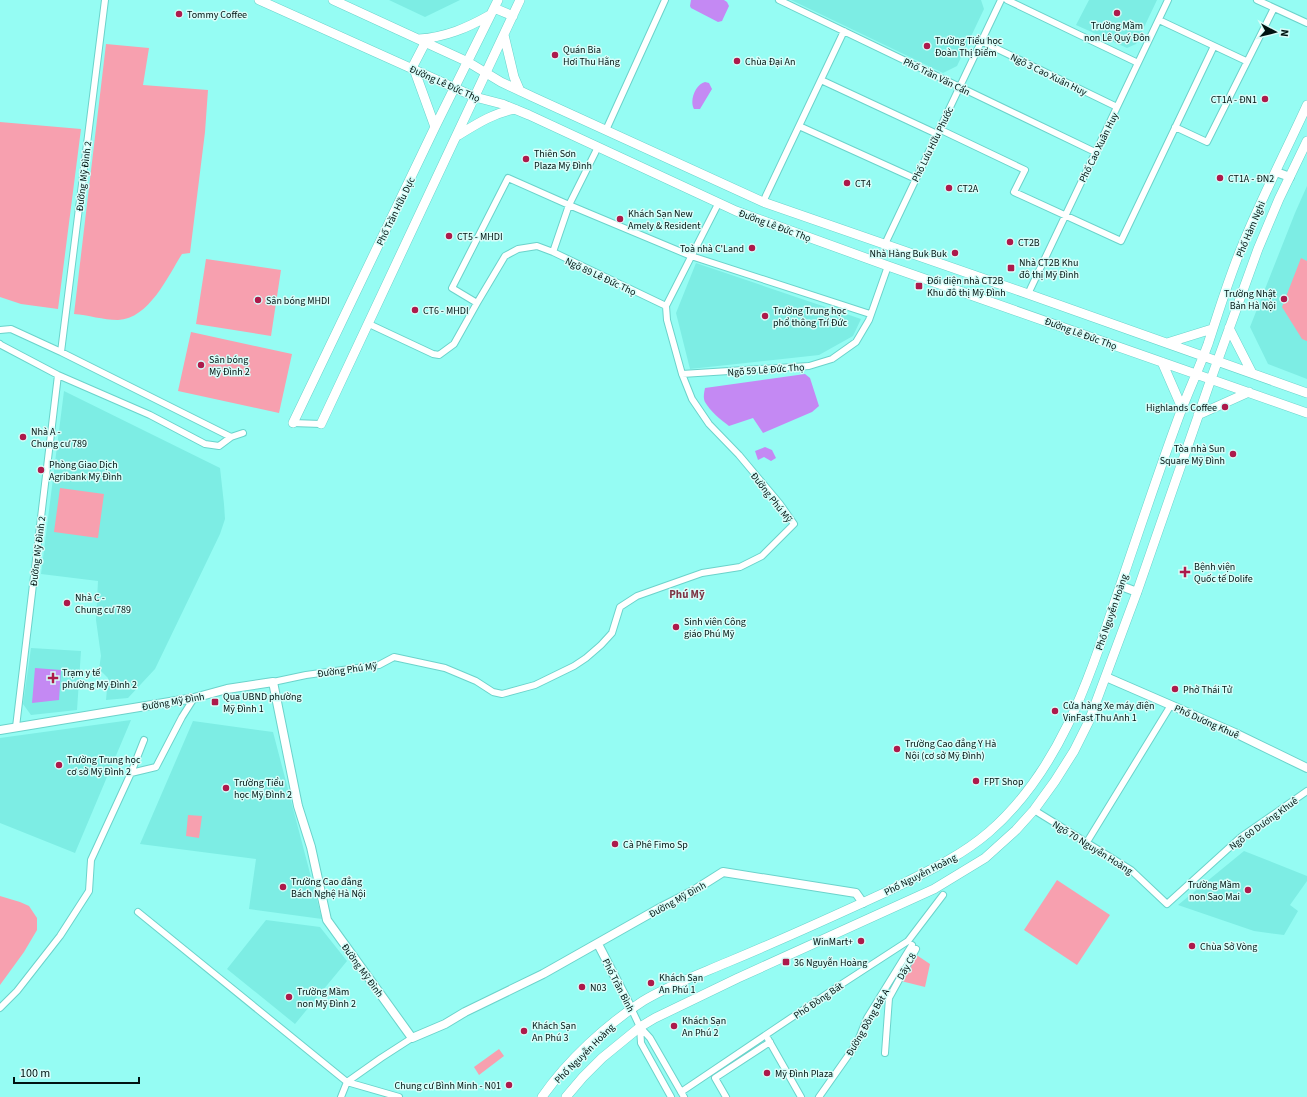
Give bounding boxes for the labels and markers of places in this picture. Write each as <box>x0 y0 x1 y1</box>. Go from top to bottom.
place label: Tommy Coffee <box>187 8 247 22</box>
marker: Trường Mầm non Lê Quý Đôn <box>1112 8 1122 18</box>
marker: Tommy Coffee <box>174 9 184 19</box>
place label: Trường Mầm non Lê Quý Đôn <box>1084 19 1150 45</box>
place label: Trường Tiểu học Đoàn Thị Điểm <box>935 34 1003 60</box>
marker: Trường Tiểu học Đoàn Thị Điểm <box>922 41 932 51</box>
place label: Quán Bia Hơi Thu Hằng <box>563 43 620 69</box>
marker: Quán Bia Hơi Thu Hằng <box>550 50 560 60</box>
place label: Chùa Đại An <box>745 55 795 69</box>
marker: Chùa Đại An <box>732 56 742 66</box>
place label: CT1A - ĐN1 <box>1211 93 1257 107</box>
marker: CT1A - ĐN1 <box>1260 94 1270 104</box>
place label: Thiên Sơn Plaza Mỹ Đình <box>534 147 592 173</box>
marker: Thiên Sơn Plaza Mỹ Đình <box>521 154 531 164</box>
place label: CT1A - ĐN2 <box>1228 172 1274 186</box>
marker: CT1A - ĐN2 <box>1215 173 1225 183</box>
place label: CT4 <box>855 177 871 191</box>
marker: CT4 <box>842 178 852 188</box>
place label: CT2A <box>957 182 979 196</box>
marker: CT2A <box>944 183 954 193</box>
place label: Khách Sạn New Amely & Resident <box>628 207 701 233</box>
marker: Khách Sạn New Amely & Resident <box>615 214 625 224</box>
place label: CT5 - MHDI <box>457 230 503 244</box>
marker: CT5 - MHDI <box>444 231 454 241</box>
place label: CT2B <box>1018 236 1040 250</box>
marker: CT2B <box>1005 237 1015 247</box>
place label: Toà nhà C'Land <box>680 242 744 256</box>
marker: Toà nhà C'Land <box>747 243 757 253</box>
place label: Nhà Hàng Buk Buk <box>869 247 947 261</box>
marker: Nhà Hàng Buk Buk <box>950 248 960 258</box>
place label: Nhà CT2B Khu đô thị Mỹ Đình <box>1019 256 1079 282</box>
marker: Nhà CT2B Khu đô thị Mỹ Đình <box>1006 263 1016 273</box>
place label: Đối diện nhà CT2B Khu đô thị Mỹ Đình <box>927 274 1006 300</box>
marker: Đối diện nhà CT2B Khu đô thị Mỹ Đình <box>914 281 924 291</box>
place label: Trường Nhật Bản Hà Nội <box>1224 287 1277 313</box>
place label: Sân bóng MHDI <box>266 294 330 308</box>
marker: Trường Nhật Bản Hà Nội <box>1279 294 1289 304</box>
marker: Sân bóng MHDI <box>253 295 263 305</box>
place label: CT6 - MHDI <box>423 304 469 318</box>
place label: Trường Trung học phổ thông Trí Đức <box>773 304 848 330</box>
marker: CT6 - MHDI <box>410 305 420 315</box>
marker: Trường Trung học phổ thông Trí Đức <box>760 311 770 321</box>
place label: Sân bóng Mỹ Đình 2 <box>209 353 250 379</box>
marker: Sân bóng Mỹ Đình 2 <box>196 360 206 370</box>
place label: Highlands Coffee <box>1146 401 1217 415</box>
marker: Highlands Coffee <box>1220 402 1230 412</box>
place label: Nhà A - Chung cư 789 <box>31 425 87 451</box>
marker: Nhà A - Chung cư 789 <box>18 432 28 442</box>
place label: Tòa nhà Sun Square Mỹ Đình <box>1160 442 1225 468</box>
marker: Tòa nhà Sun Square Mỹ Đình <box>1228 449 1238 459</box>
place label: Phòng Giao Dịch Agribank Mỹ Đình <box>49 458 122 484</box>
marker: Phòng Giao Dịch Agribank Mỹ Đình <box>36 465 46 475</box>
place label: Bệnh viện Quốc tế Dolife <box>1194 560 1253 586</box>
marker: Bệnh viện Quốc tế Dolife <box>1179 566 1191 578</box>
place label: Nhà C - Chung cư 789 <box>75 591 131 617</box>
marker: Nhà C - Chung cư 789 <box>62 598 72 608</box>
place label: Sinh viên Công giáo Phú Mỹ <box>684 615 746 641</box>
marker: Sinh viên Công giáo Phú Mỹ <box>671 622 681 632</box>
place label: Trạm y tế phường Mỹ Đình 2 <box>62 666 137 692</box>
marker: Trạm y tế phường Mỹ Đình 2 <box>47 672 59 684</box>
place label: Phở Thái Tử <box>1183 683 1233 697</box>
marker: Phở Thái Tử <box>1170 684 1180 694</box>
place label: Qua UBND phường Mỹ Đình 1 <box>223 690 301 716</box>
marker: Qua UBND phường Mỹ Đình 1 <box>210 697 220 707</box>
place label: Cửa hàng Xe máy điện VinFast Thu Anh 1 <box>1063 699 1155 725</box>
marker: Cửa hàng Xe máy điện VinFast Thu Anh 1 <box>1050 706 1060 716</box>
place label: Trường Cao đẳng Y Hà Nội (cơ sở Mỹ Đình) <box>905 737 996 763</box>
marker: Trường Cao đẳng Y Hà Nội (cơ sở Mỹ Đình) <box>892 744 902 754</box>
place label: Trường Trung học cơ sở Mỹ Đình 2 <box>67 753 141 779</box>
marker: Trường Trung học cơ sở Mỹ Đình 2 <box>54 760 64 770</box>
place label: FPT Shop <box>984 775 1024 789</box>
place label: Trường Tiểu học Mỹ Đình 2 <box>234 776 292 802</box>
marker: FPT Shop <box>971 776 981 786</box>
marker: Trường Tiểu học Mỹ Đình 2 <box>221 783 231 793</box>
place label: Cà Phê Fimo Sp <box>623 838 688 852</box>
marker: Cà Phê Fimo Sp <box>610 839 620 849</box>
place label: Trường Cao đẳng Bách Nghệ Hà Nội <box>291 875 366 901</box>
place label: Trường Mầm non Sao Mai <box>1188 878 1240 904</box>
marker: Trường Cao đẳng Bách Nghệ Hà Nội <box>278 882 288 892</box>
marker: Trường Mầm non Sao Mai <box>1243 885 1253 895</box>
place label: WinMart+ <box>813 935 853 949</box>
marker: WinMart+ <box>856 936 866 946</box>
place label: Chùa Sở Vòng <box>1200 940 1257 954</box>
marker: Chùa Sở Vòng <box>1187 941 1197 951</box>
place label: 36 Nguyễn Hoàng <box>794 956 867 970</box>
marker: 36 Nguyễn Hoàng <box>781 957 791 967</box>
place label: Khách Sạn An Phú 1 <box>659 971 703 997</box>
marker: Khách Sạn An Phú 1 <box>646 978 656 988</box>
place label: N03 <box>590 981 606 995</box>
marker: N03 <box>577 982 587 992</box>
place label: Trường Mầm non Mỹ Đình 2 <box>297 985 356 1011</box>
marker: Trường Mầm non Mỹ Đình 2 <box>284 992 294 1002</box>
place label: Khách Sạn An Phú 2 <box>682 1014 726 1040</box>
place label: Khách Sạn An Phú 3 <box>532 1019 576 1045</box>
marker: Khách Sạn An Phú 2 <box>669 1021 679 1031</box>
marker: Khách Sạn An Phú 3 <box>519 1026 529 1036</box>
place label: Mỹ Đình Plaza <box>775 1067 833 1081</box>
marker: Mỹ Đình Plaza <box>762 1068 772 1078</box>
place label: Chung cư Bình Minh - N01 <box>394 1079 501 1093</box>
marker: Chung cư Bình Minh - N01 <box>504 1080 514 1090</box>

